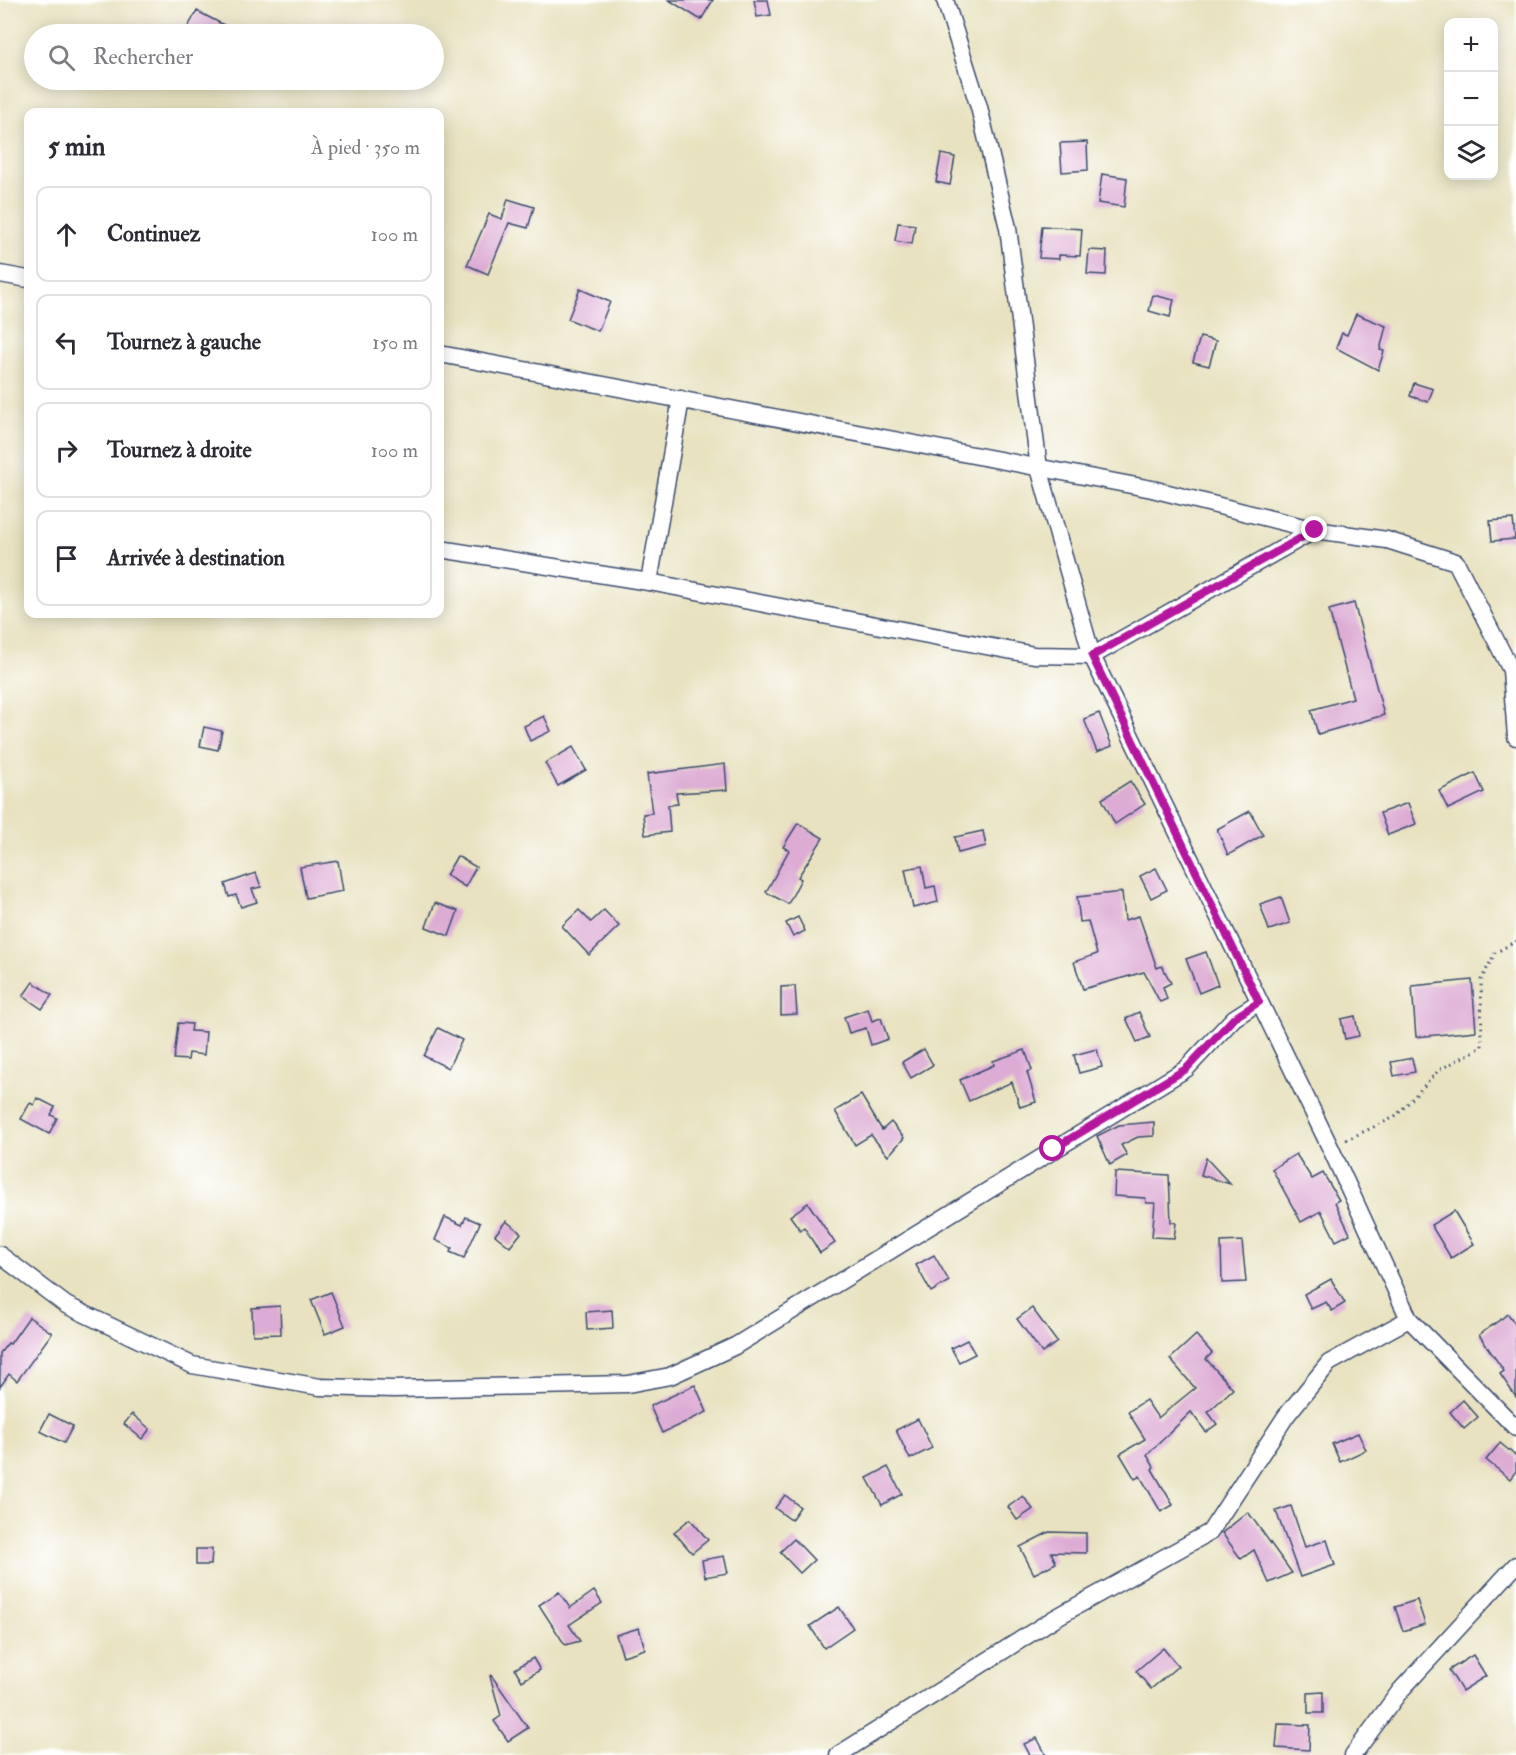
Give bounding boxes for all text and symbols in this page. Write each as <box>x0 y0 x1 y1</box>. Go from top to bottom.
map controls <box>1444 18 1498 180</box>
button: + <box>1444 18 1498 72</box>
search box <box>24 24 444 90</box>
icon: search <box>45 41 78 74</box>
text: Rechercher <box>93 43 193 71</box>
button: − <box>1444 72 1498 126</box>
button: layers <box>1444 126 1498 180</box>
text: 5 min <box>48 131 105 163</box>
text: À pied · 350 m <box>311 135 420 160</box>
icon: ahead <box>50 218 83 251</box>
text: Continuez <box>107 220 200 248</box>
text: 100 m <box>371 222 418 247</box>
icon: left <box>50 326 83 359</box>
text: Tournez à gauche <box>107 328 261 356</box>
text: 150 m <box>372 330 418 355</box>
icon: right <box>50 434 83 467</box>
text: Tournez à droite <box>107 436 252 464</box>
text: 100 m <box>371 438 418 463</box>
route end <box>1301 516 1327 542</box>
icon: arrive <box>50 542 83 575</box>
text: Arrivée à destination <box>107 544 285 572</box>
route start <box>1039 1135 1065 1161</box>

